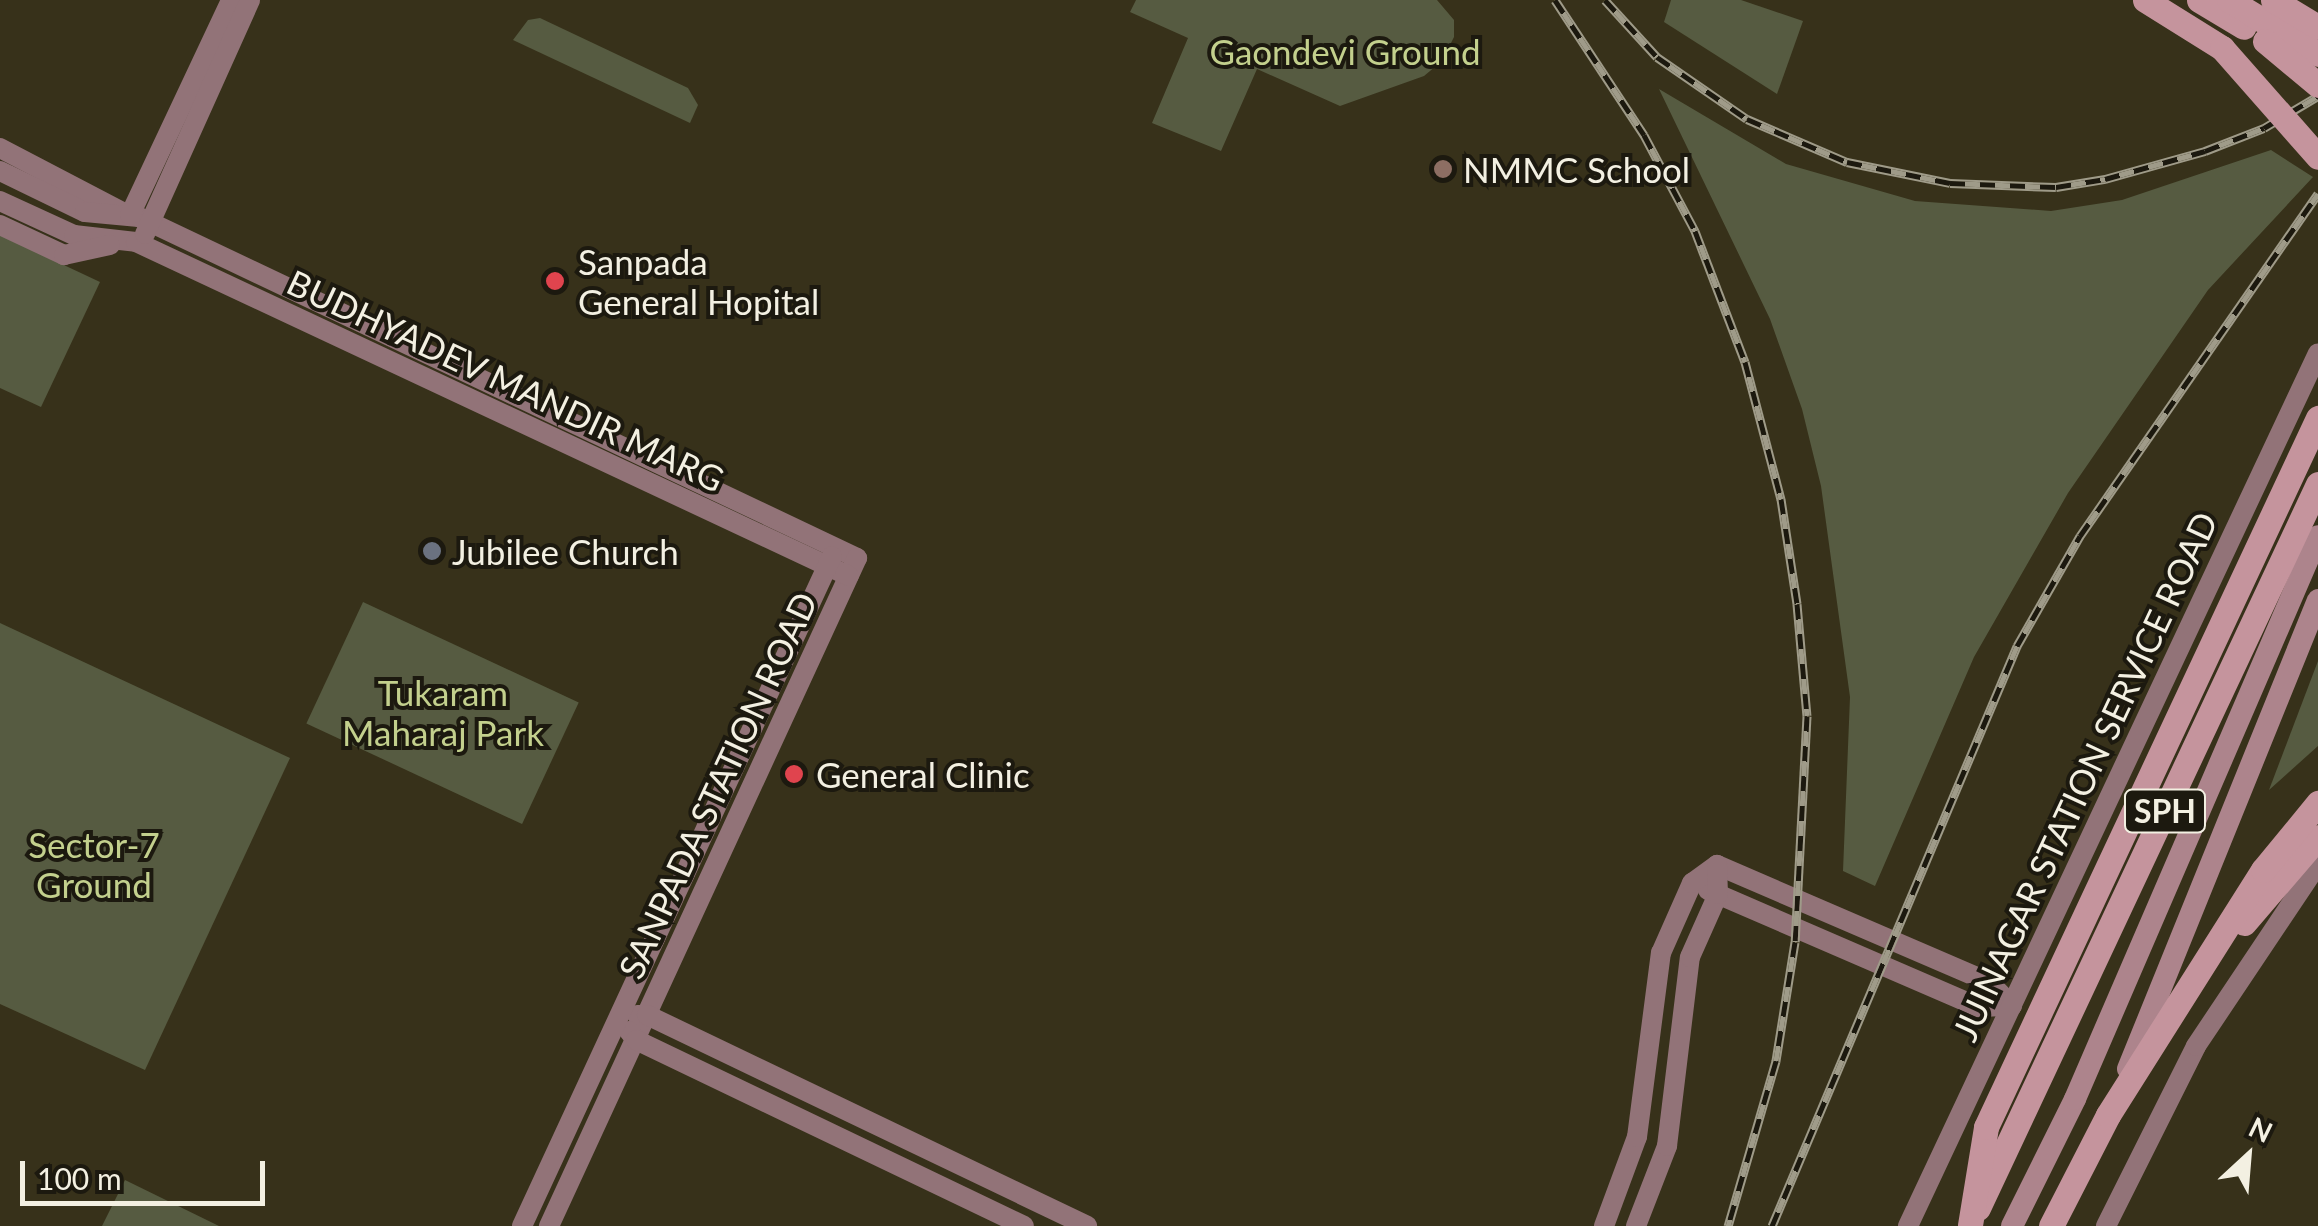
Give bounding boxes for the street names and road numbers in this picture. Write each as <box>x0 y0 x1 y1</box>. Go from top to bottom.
street label: BUDHYADEV MANDIR MARG <box>281 260 731 500</box>
street label: JUINAGAR STATION SERVICE ROAD <box>1943 505 2225 1047</box>
street label: SANPADA STATION ROAD <box>609 585 825 985</box>
road number: SPH <box>2122 784 2208 838</box>

